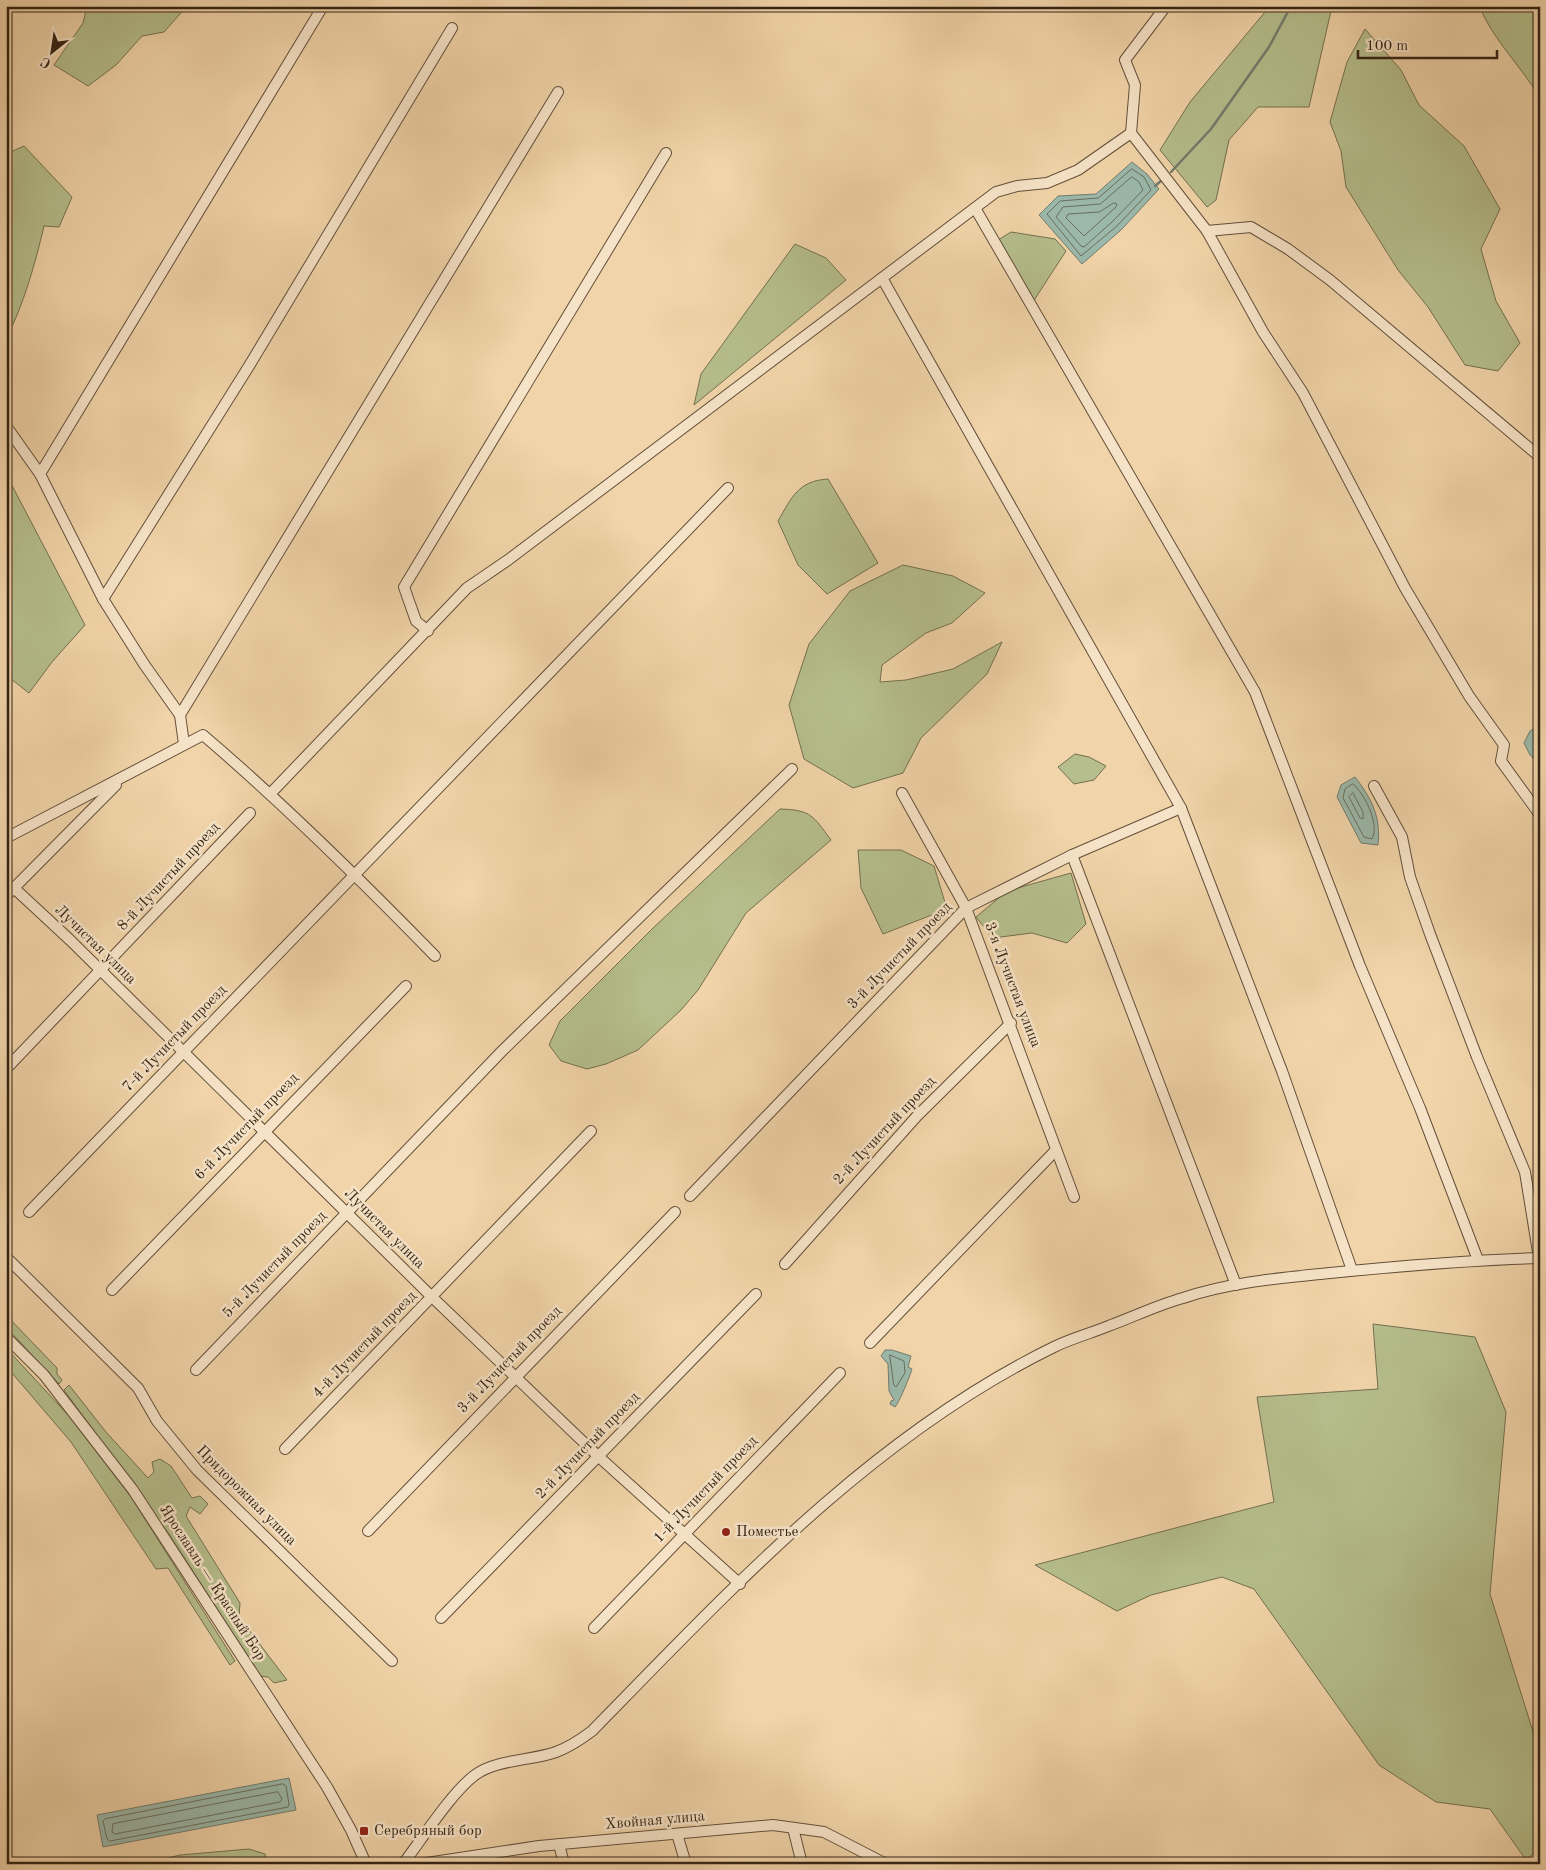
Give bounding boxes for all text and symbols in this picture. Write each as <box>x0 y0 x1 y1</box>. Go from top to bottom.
north arrow <box>28 28 78 78</box>
scale bar <box>1358 28 1497 60</box>
text: 100 m <box>1366 39 1408 54</box>
text: С <box>38 54 54 71</box>
street label: 8-й Лучистый проезд <box>115 820 223 934</box>
street label: 3-й Лучистый проезд <box>845 899 955 1012</box>
street label: Лучистая улица <box>51 903 139 988</box>
street label: 3-я Лучистая улица <box>981 920 1043 1050</box>
street label: 7-й Лучистый проезд <box>120 982 230 1095</box>
street label: 6-й Лучистый проезд <box>192 1070 302 1183</box>
street label: 2-й Лучистый проезд <box>831 1074 939 1188</box>
street label: Лучистая улица <box>341 1186 427 1272</box>
street label: 5-й Лучистый проезд <box>220 1208 330 1321</box>
street label: 4-й Лучистый проезд <box>310 1288 420 1401</box>
street label: 3-й Лучистый проезд <box>455 1303 565 1416</box>
street label: 2-й Лучистый проезд <box>533 1389 643 1502</box>
street label: 1-й Лучистый проезд <box>651 1433 761 1546</box>
street label: Придорожная улица <box>193 1443 299 1549</box>
street label: Ярославль — Красный Бор <box>156 1503 268 1664</box>
place label: Поместье <box>736 1525 798 1540</box>
marker: Поместье <box>720 1526 732 1538</box>
street label: Хвойная улица <box>605 1809 706 1833</box>
place label: Серебряный бор <box>374 1824 482 1839</box>
marker: Серебряный бор <box>358 1825 370 1837</box>

